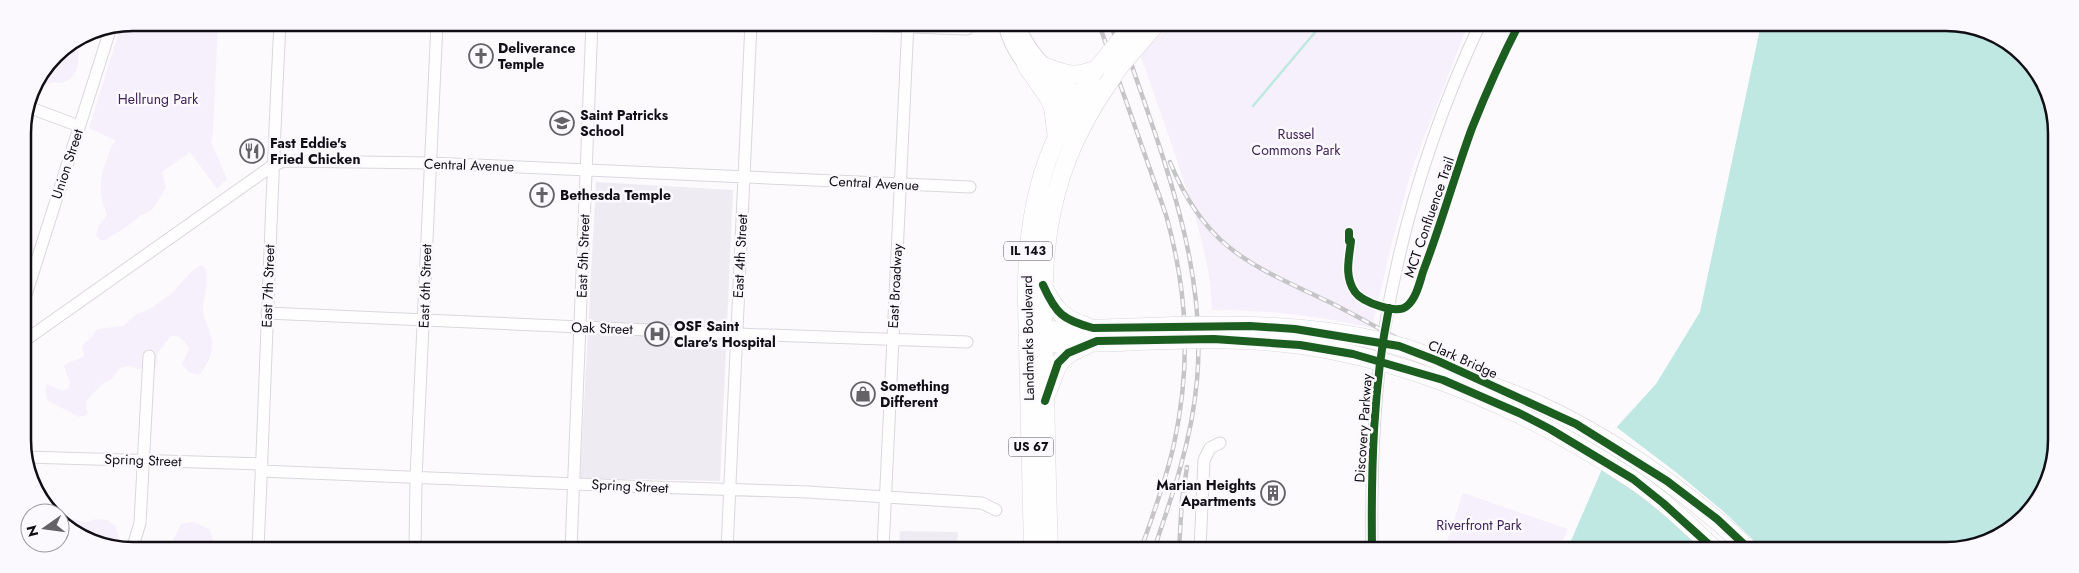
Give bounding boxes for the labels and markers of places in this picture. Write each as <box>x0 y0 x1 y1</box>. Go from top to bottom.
place label: Deliverance Temple <box>498 38 575 74</box>
church icon: Deliverance Temple <box>468 43 494 69</box>
place label: Saint Patricks School <box>580 105 669 141</box>
school or university icon: Saint Patricks School <box>549 110 575 136</box>
place label: Fast Eddie's Fried Chicken <box>270 133 360 169</box>
restaurant icon: Fast Eddie's Fried Chicken <box>239 138 265 164</box>
church icon: Bethesda Temple <box>529 182 555 208</box>
place label: Bethesda Temple <box>560 185 671 205</box>
place label: OSF Saint Clare's Hospital <box>674 316 776 352</box>
hospital icon: OSF Saint Clare's Hospital <box>644 321 670 347</box>
place label: Something Different <box>880 376 949 412</box>
shop icon: Something Different <box>850 381 876 407</box>
place label: Marian Heights Apartments <box>1156 475 1257 511</box>
building icon: Marian Heights Apartments <box>1260 480 1286 506</box>

